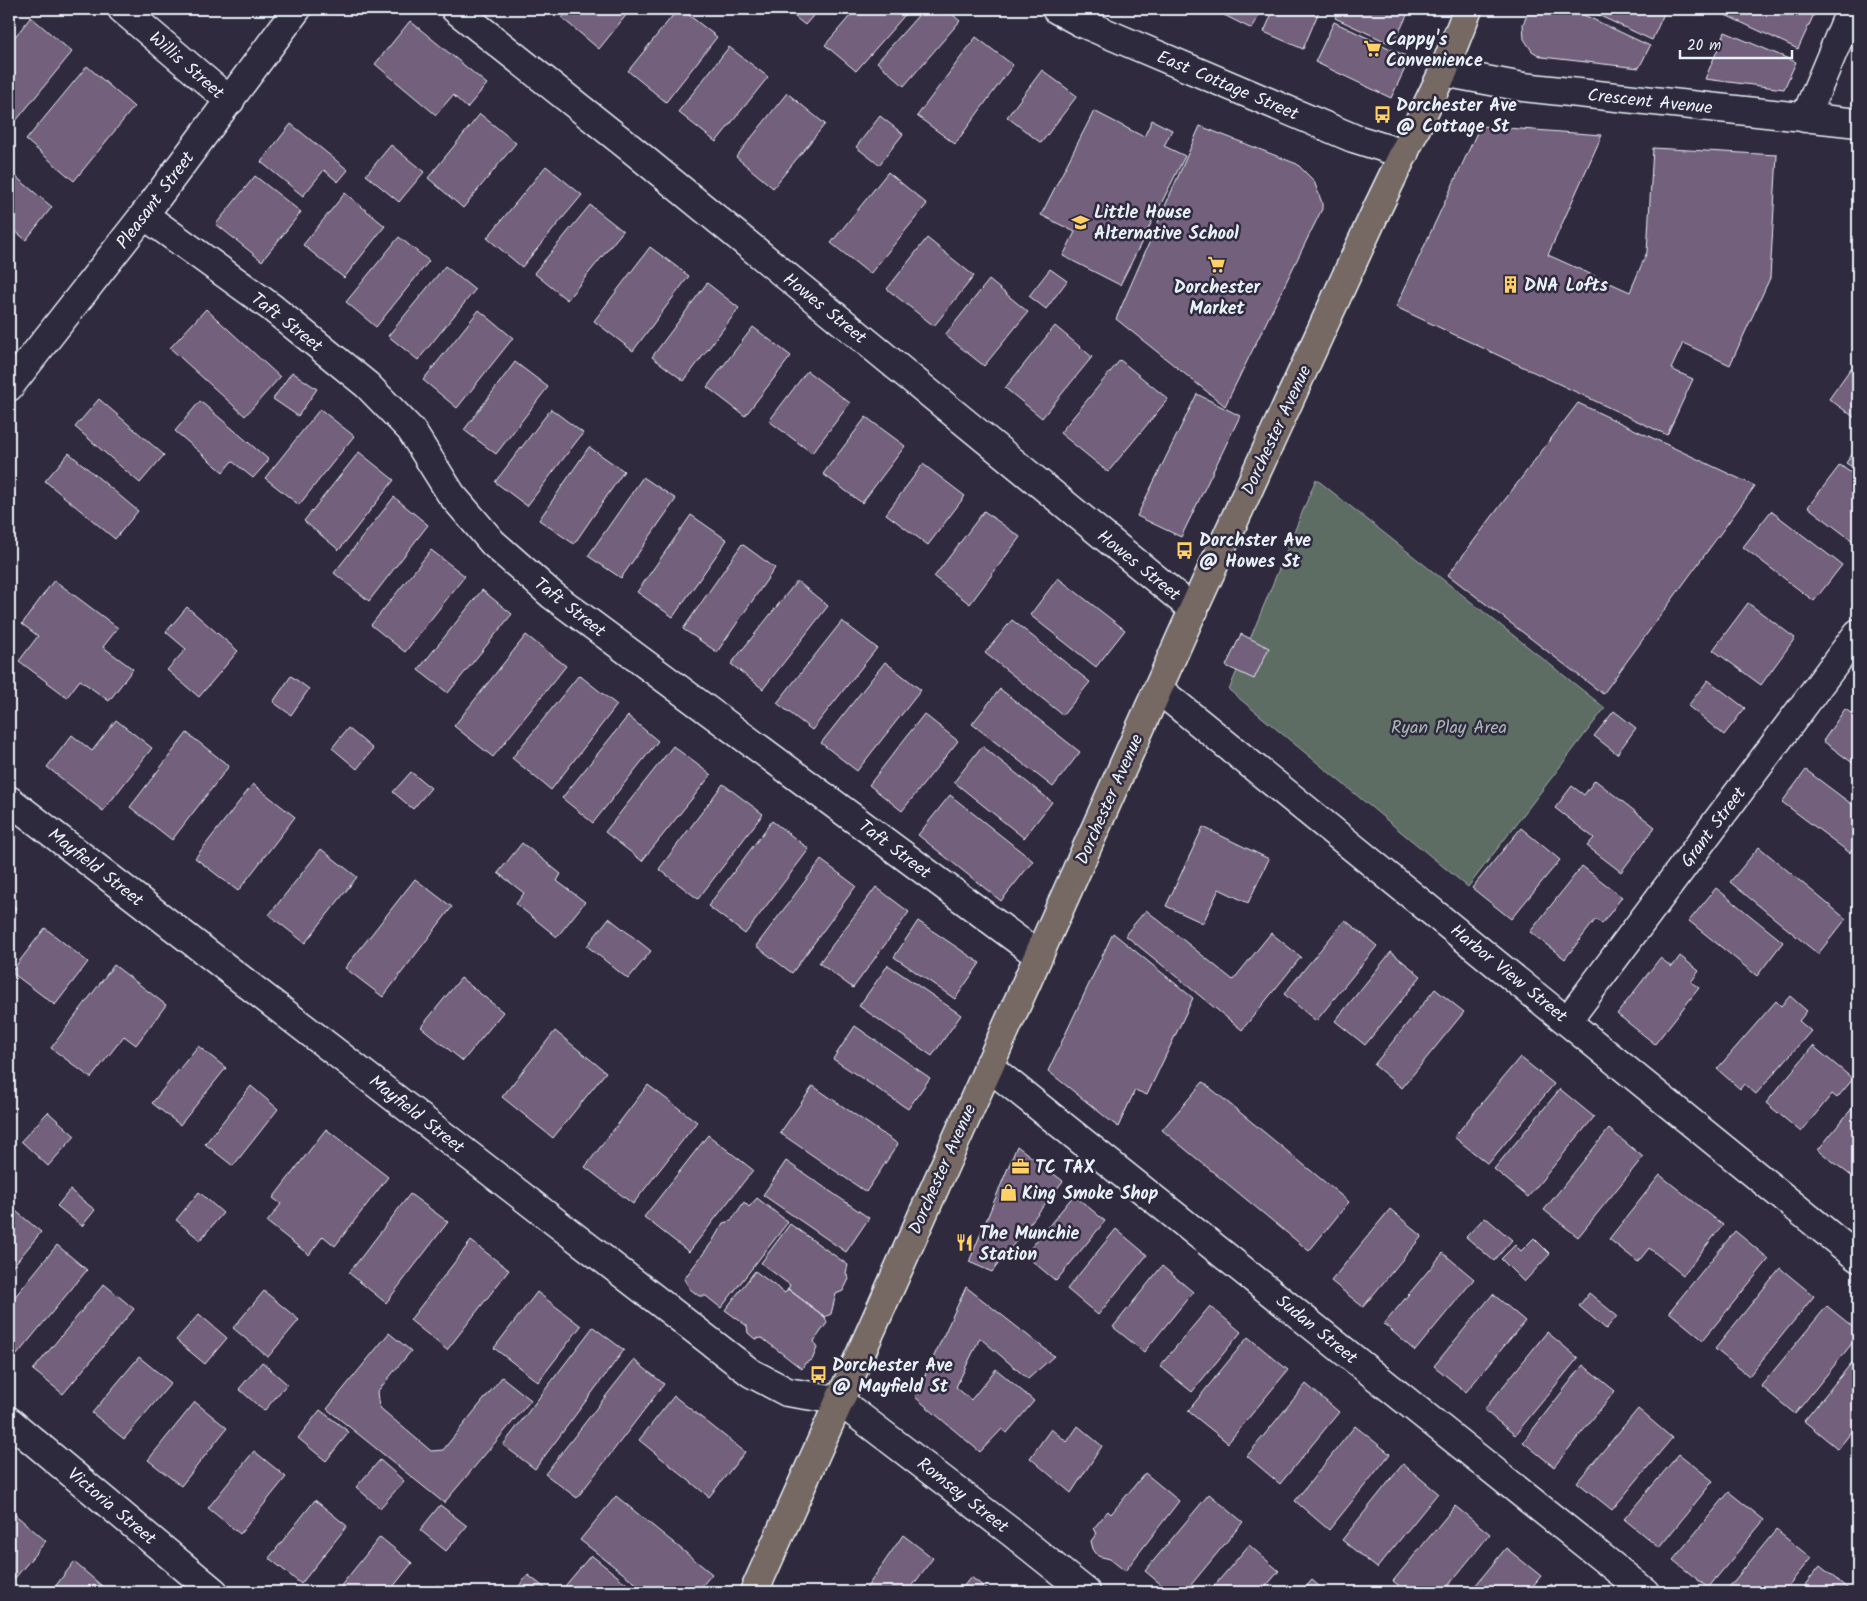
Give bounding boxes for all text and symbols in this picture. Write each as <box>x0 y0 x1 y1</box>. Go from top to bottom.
street label: Willis Street <box>142 25 231 108</box>
place label: Cappy's Convenience <box>1386 26 1483 76</box>
scale bar <box>1680 28 1792 60</box>
text: 20 m <box>1687 34 1721 58</box>
supermarket icon: Cappy's Convenience <box>1362 39 1382 59</box>
street label: East Cottage Street <box>1152 43 1304 130</box>
street label: Crescent Avenue <box>1586 82 1714 123</box>
place label: Dorchester Ave @ Cottage St <box>1396 92 1517 142</box>
bus stop icon: Dorchester Ave @ Cottage St <box>1372 105 1392 125</box>
street label: Pleasant Street <box>110 145 203 256</box>
place label: Little House Alternative School <box>1094 199 1239 249</box>
school or university icon: Little House Alternative School <box>1070 212 1090 232</box>
supermarket icon: Dorchester Market <box>1207 254 1227 274</box>
street label: Howes Street <box>776 266 873 353</box>
place label: DNA Lofts <box>1524 272 1609 301</box>
place label: Dorchester Market <box>1174 274 1262 324</box>
building icon: DNA Lofts <box>1500 275 1520 295</box>
street label: Taft Street <box>244 286 329 361</box>
street label: Dorchester Avenue <box>1235 361 1320 500</box>
street label: Howes Street <box>1090 523 1187 610</box>
place label: Dorchster Ave @ Howes St <box>1199 527 1311 577</box>
bus stop icon: Dorchster Ave @ Howes St <box>1175 540 1195 560</box>
street label: Taft Street <box>527 571 612 646</box>
park label: Ryan Play Area <box>1391 714 1507 743</box>
street label: Dorchester Avenue <box>1069 730 1152 870</box>
street label: Grant Street <box>1674 780 1755 874</box>
street label: Taft Street <box>852 813 937 888</box>
street label: Mayfield Street <box>41 821 150 916</box>
street label: Harbor View Street <box>1443 918 1574 1031</box>
street label: Mayfield Street <box>362 1068 471 1163</box>
street label: Dorchester Avenue <box>902 1100 985 1240</box>
place label: TC TAX <box>1035 1154 1096 1183</box>
office icon: TC TAX <box>1011 1157 1031 1177</box>
place label: King Smoke Shop <box>1022 1180 1159 1209</box>
shop icon: King Smoke Shop <box>998 1183 1018 1203</box>
place label: The Munchie Station <box>979 1220 1080 1270</box>
restaurant icon: The Munchie Station <box>955 1233 975 1253</box>
street label: Sudan Street <box>1269 1288 1364 1373</box>
place label: Dorchester Ave @ Mayfield St <box>832 1352 953 1402</box>
bus stop icon: Dorchester Ave @ Mayfield St <box>808 1365 828 1385</box>
street label: Romsey Street <box>910 1451 1015 1542</box>
street label: Victoria Street <box>60 1461 163 1554</box>

